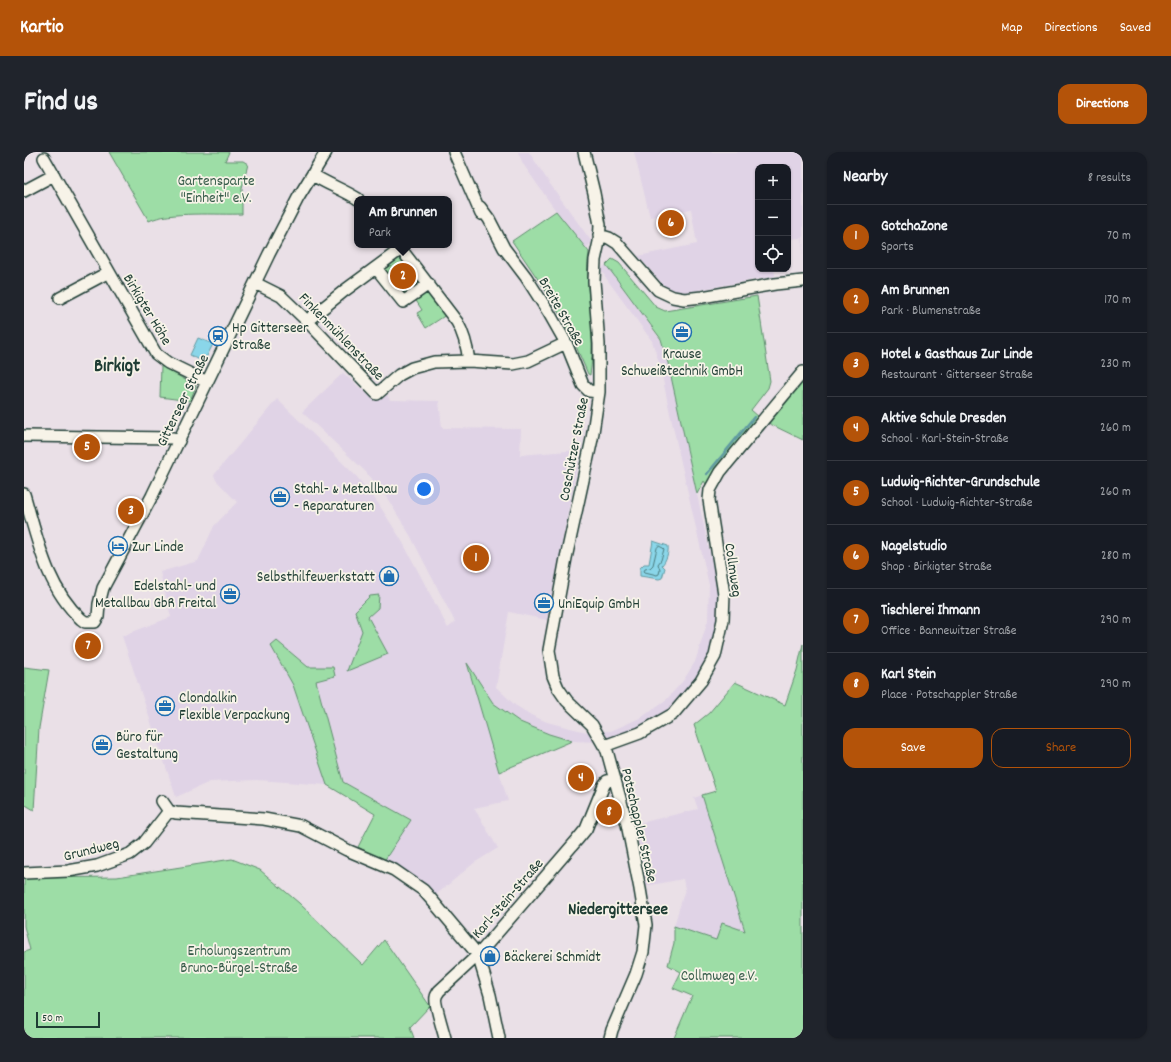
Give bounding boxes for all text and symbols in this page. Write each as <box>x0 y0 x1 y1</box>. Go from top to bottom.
text: Kartio <box>20 15 64 42</box>
text: Map <box>1001 18 1023 38</box>
text: Directions <box>1045 18 1098 38</box>
text: Saved <box>1120 18 1151 38</box>
text: Find us <box>24 84 98 124</box>
button: Directions <box>1058 84 1147 124</box>
map controls <box>755 164 791 272</box>
button: + <box>755 164 791 200</box>
text: Nearby <box>843 166 887 190</box>
text: 8 results <box>1088 169 1131 188</box>
park label: Gartensparte "Einheit" e.V. <box>177 171 255 210</box>
popup <box>354 196 452 248</box>
button: − <box>755 200 791 236</box>
text: Am Brunnen <box>369 202 437 224</box>
pin: 6 <box>658 208 684 238</box>
text: GotchaZone <box>881 216 948 238</box>
text: Park <box>369 224 391 243</box>
text: 1 <box>855 227 857 246</box>
text: 70 m <box>1107 227 1131 246</box>
button: locate <box>755 236 791 272</box>
text: Sports <box>881 238 914 257</box>
pin: 2 <box>390 261 416 291</box>
street label: Birkigter Höhe <box>116 270 176 350</box>
street label: Breite Straße <box>532 274 589 351</box>
text: Am Brunnen <box>881 280 949 302</box>
street label: Finkenmühlenstraße <box>293 288 389 387</box>
text: 2 <box>853 291 859 310</box>
text: 170 m <box>1104 291 1131 310</box>
text: Park · Blumenstraße <box>881 302 981 321</box>
place label: Hp Gitterseer Straße <box>232 318 309 357</box>
office icon: Krause Schweißtechnik GmbH <box>671 321 693 343</box>
station icon: Hp Gitterseer Straße <box>207 325 229 347</box>
place label: Krause Schweißtechnik GmbH <box>621 344 743 383</box>
text: Hotel & Gasthaus Zur Linde <box>881 344 1033 366</box>
street label: Gitterseer Straße <box>152 351 216 451</box>
district label: Birkigt <box>94 354 140 381</box>
text: 3 <box>853 355 859 374</box>
text: 230 m <box>1101 355 1131 374</box>
text: Restaurant · Gitterseer Straße <box>881 366 1033 385</box>
street label: Coschützer Straße <box>554 395 596 503</box>
text: Aktive Schule Dresden <box>881 408 1006 430</box>
text: 4 <box>853 419 859 438</box>
text: 260 m <box>1100 419 1131 438</box>
text: School · Karl-Stein-Straße <box>881 430 1008 449</box>
pin: 5 <box>74 432 100 462</box>
text: Ludwig-Richter-Grundschule <box>881 472 1040 494</box>
place label: Stahl- & Metallbau - Reparaturen <box>294 479 397 518</box>
your location <box>414 479 434 499</box>
text: 5 <box>853 483 859 502</box>
text: 260 m <box>1100 483 1131 502</box>
office icon: Stahl- & Metallbau - Reparaturen <box>269 486 291 508</box>
text: School · Ludwig-Richter-Straße <box>881 494 1032 513</box>
pin: 3 <box>118 496 144 526</box>
hotel icon: Zur Linde <box>107 535 129 557</box>
text: Nagelstudio <box>881 536 947 558</box>
place label: Zur Linde <box>132 537 184 559</box>
street label: Collmweg <box>717 542 747 599</box>
pin: 1 <box>463 543 489 573</box>
text: 6 <box>853 547 859 566</box>
text: 280 m <box>1101 547 1131 566</box>
text: Shop · Birkigter Straße <box>881 558 992 577</box>
shop icon: Selbsthilfewerkstatt <box>378 565 400 587</box>
place label: Selbsthilfewerkstatt <box>257 567 375 589</box>
place label: Edelstahl- und Metallbau GbR Freital <box>95 576 216 615</box>
office icon: Edelstahl- und Metallbau GbR Freital <box>219 583 241 605</box>
office icon: UniEquip GmbH <box>533 592 555 614</box>
place label: UniEquip GmbH <box>558 594 640 616</box>
text: Tischlerei Ihmann <box>881 600 980 622</box>
text: 7 <box>854 611 858 630</box>
text: 290 m <box>1100 611 1131 630</box>
text: Office · Bannewitzer Straße <box>881 622 1017 641</box>
pin: 7 <box>75 631 101 661</box>
text: Karl Stein <box>881 664 936 686</box>
text: 8 <box>853 675 859 694</box>
text: 290 m <box>1100 675 1131 694</box>
text: Place · Potschappler Straße <box>881 686 1017 705</box>
place label: Clondalkin Flexible Verpackung <box>179 688 290 727</box>
office icon: Clondalkin Flexible Verpackung <box>154 695 176 717</box>
place label: Büro für Gestaltung <box>116 727 178 766</box>
button: Save <box>843 728 983 768</box>
button: Share <box>991 728 1131 768</box>
office icon: Büro für Gestaltung <box>91 734 113 756</box>
pin: 4 <box>568 763 594 793</box>
street label: Potschappler Straße <box>614 766 662 885</box>
pin: 8 <box>596 797 622 827</box>
street label: Grundweg <box>61 833 122 868</box>
street label: Karl-Stein-Straße <box>467 854 550 944</box>
district label: Niedergittersee <box>568 899 668 923</box>
park label: Erholungszentrum Bruno-Bürgel-Straße <box>180 941 298 980</box>
shop icon: Bäckerei Schmidt <box>479 945 501 967</box>
place label: Bäckerei Schmidt <box>504 947 601 969</box>
park label: Collmweg e.V. <box>681 966 757 988</box>
scale bar <box>36 1010 100 1029</box>
text: 50 m <box>42 1011 63 1027</box>

